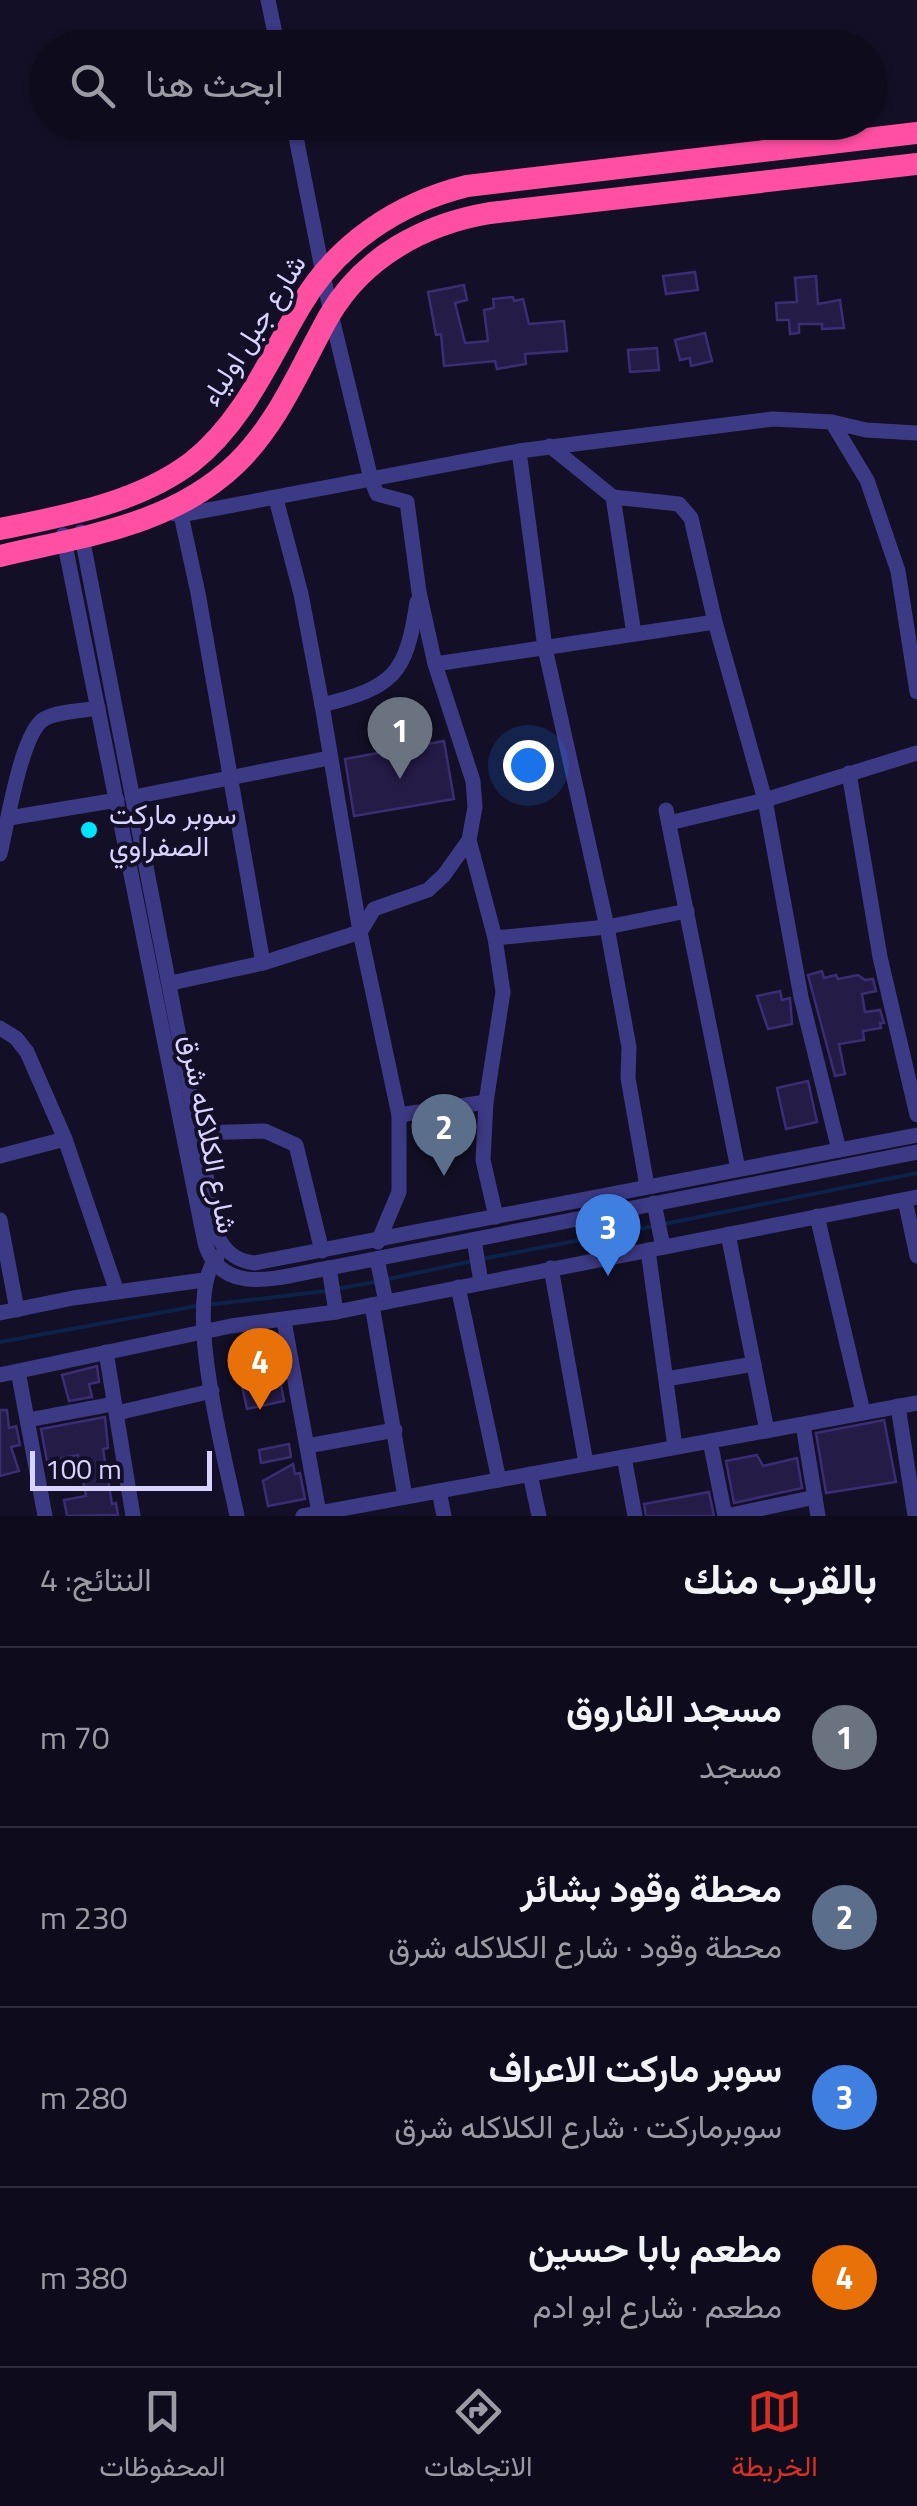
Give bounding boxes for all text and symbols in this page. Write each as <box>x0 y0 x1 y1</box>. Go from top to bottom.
search box <box>30 30 887 140</box>
text: ابحث هنا <box>145 54 284 112</box>
icon: search <box>65 58 120 113</box>
street label: شارع جبل اولياء <box>189 246 316 414</box>
pin: 1 <box>368 696 432 779</box>
your location <box>503 740 554 791</box>
place label: سوبر ماركت الصفراوي <box>109 792 236 869</box>
marker: سوبر ماركت الصفراوي <box>78 819 100 841</box>
street label: شارع الكلاكله شرق <box>169 1031 250 1237</box>
pin: 2 <box>412 1094 476 1176</box>
pin: 3 <box>576 1194 640 1276</box>
pin: 4 <box>228 1328 292 1410</box>
scale bar <box>30 1446 212 1490</box>
text: 100 m <box>45 1447 122 1490</box>
text: بالقرب منك <box>683 1546 877 1610</box>
text: النتائج: 4 <box>40 1555 152 1603</box>
text: مسجد الفاروق <box>566 1679 782 1737</box>
text: 70 m <box>40 1713 110 1761</box>
text: 1 <box>836 1713 853 1761</box>
text: مسجد <box>699 1742 782 1790</box>
text: محطة وقود بشائر <box>520 1859 782 1917</box>
text: 230 m <box>40 1893 128 1941</box>
text: 2 <box>836 1893 853 1941</box>
text: محطة وقود · شارع الكلاكله شرق <box>388 1922 782 1970</box>
text: سوبر ماركت الاعراف <box>488 2039 782 2097</box>
text: 280 m <box>40 2073 128 2121</box>
text: 3 <box>836 2073 853 2121</box>
text: سوبرماركت · شارع الكلاكله شرق <box>394 2102 782 2150</box>
text: مطعم بابا حسين <box>528 2219 782 2277</box>
text: 380 m <box>40 2253 128 2301</box>
text: 4 <box>836 2253 853 2301</box>
text: مطعم · شارع ابو ادم <box>532 2282 782 2330</box>
tab: المحفوظات <box>99 2384 225 2491</box>
tab: الاتجاهات <box>424 2384 533 2491</box>
tab: الخريطة <box>731 2384 818 2491</box>

